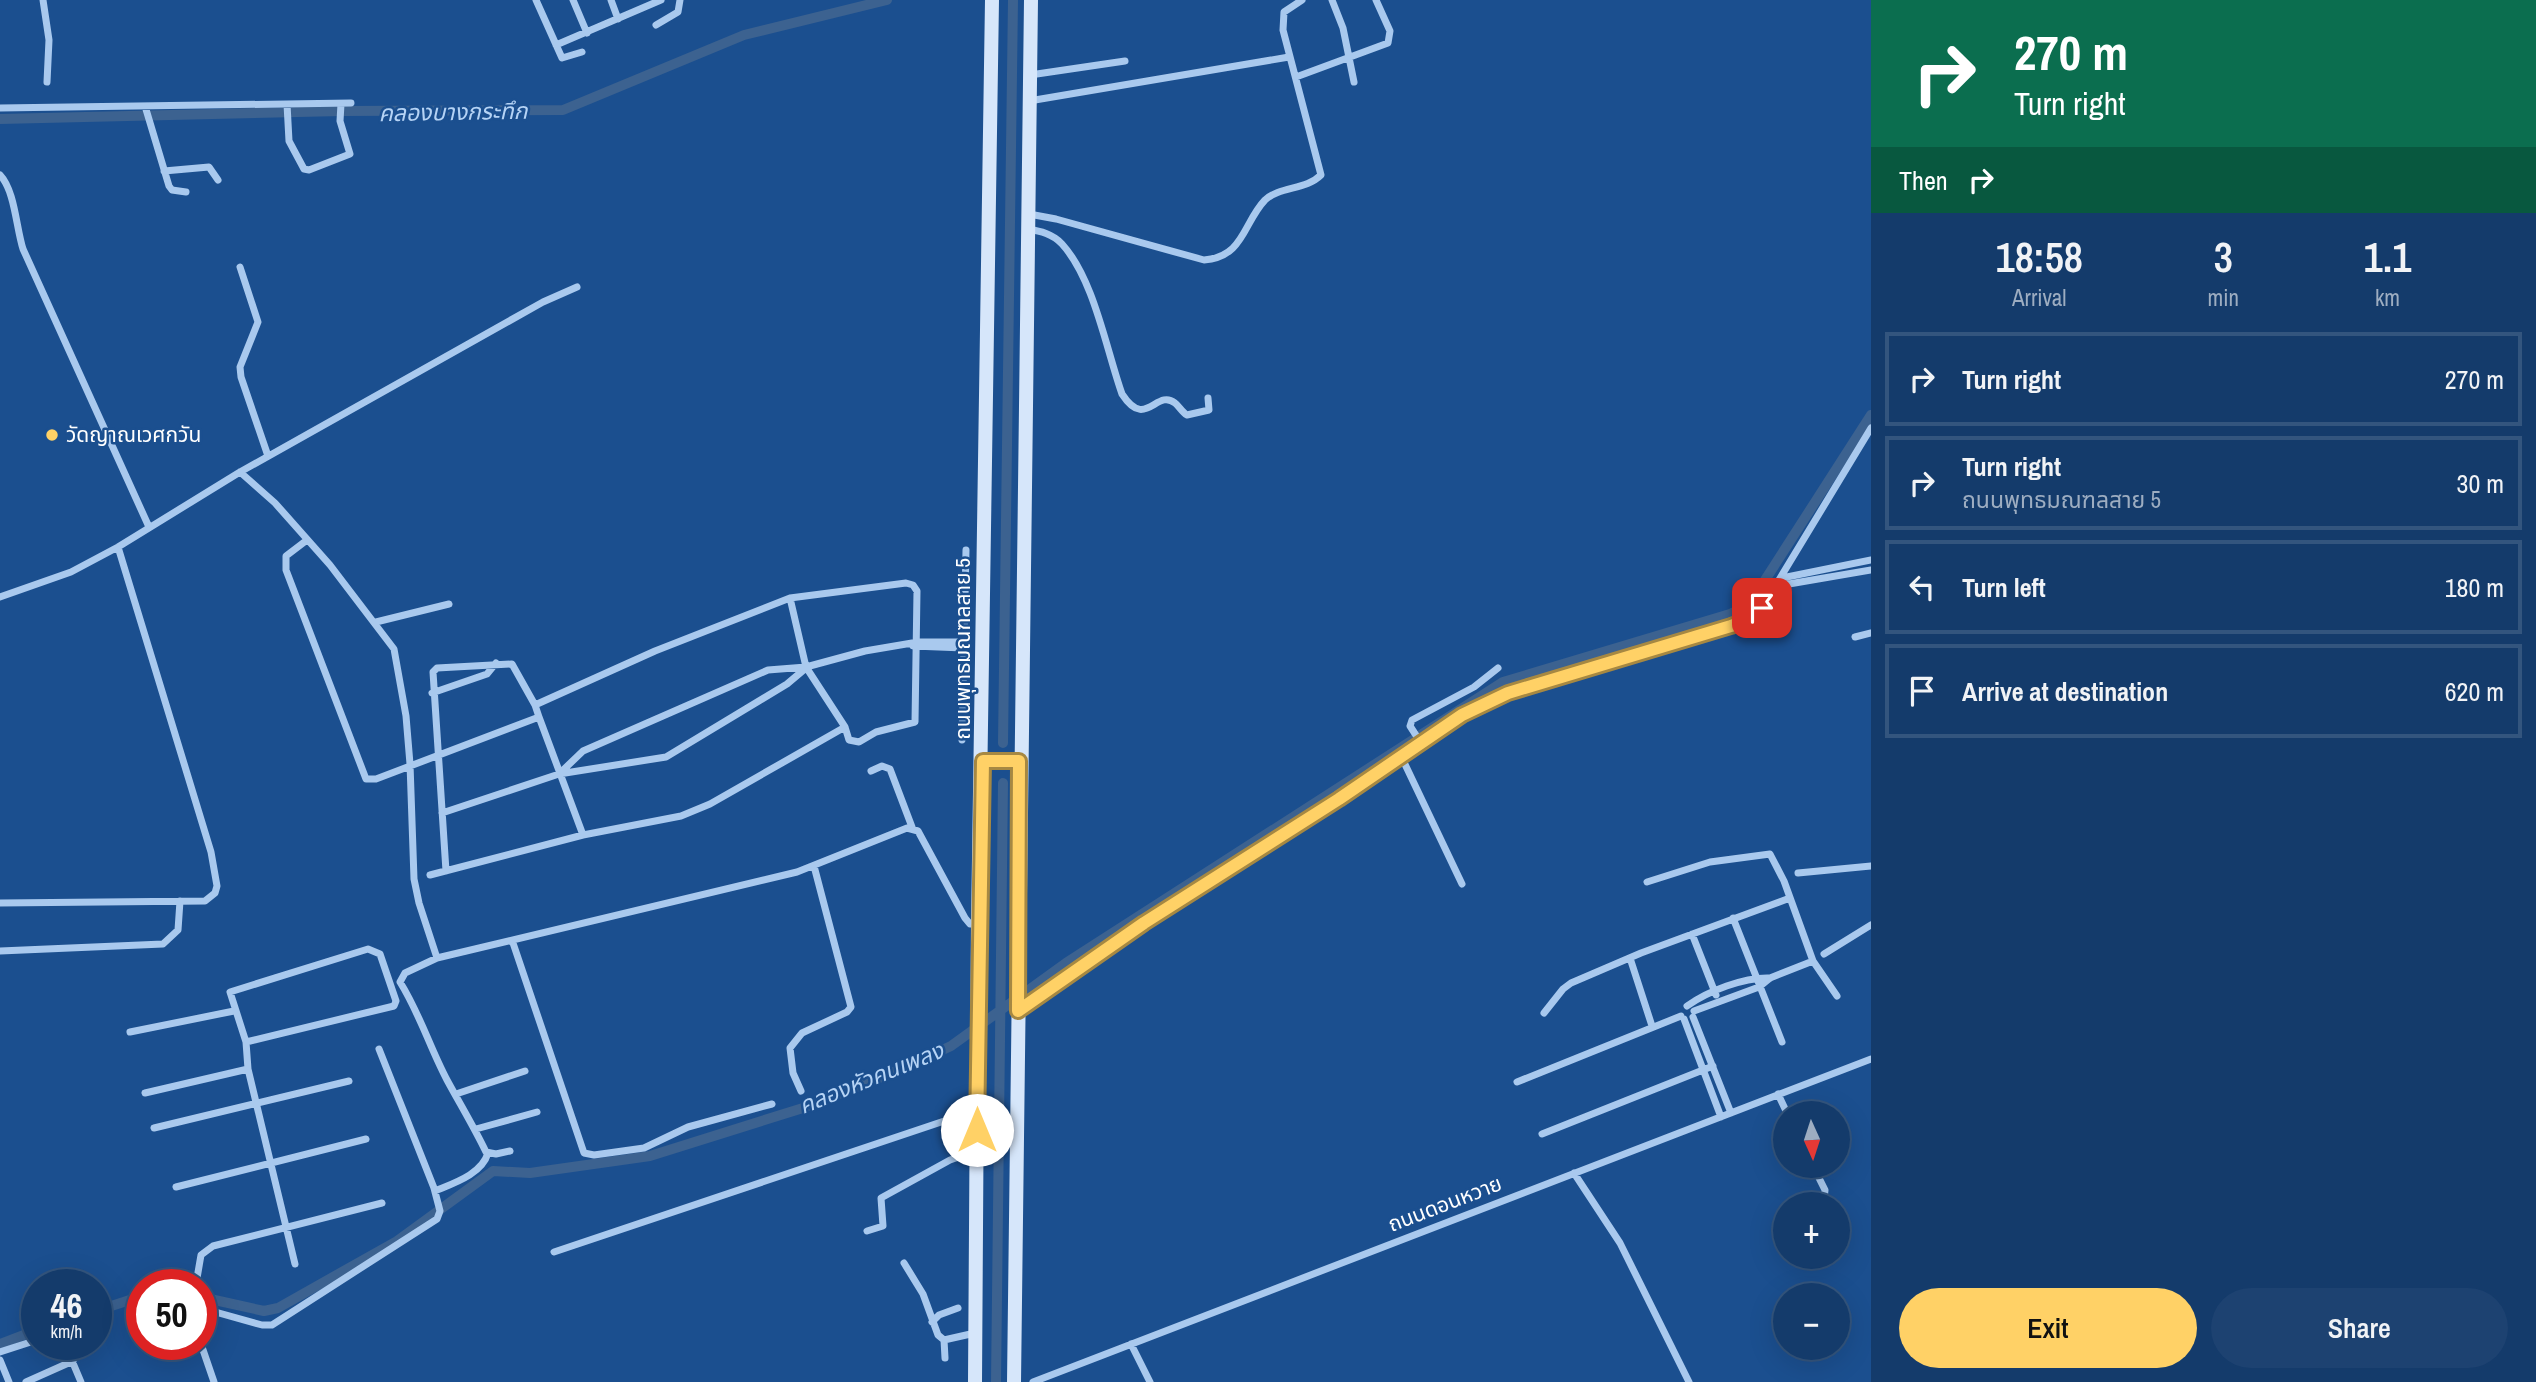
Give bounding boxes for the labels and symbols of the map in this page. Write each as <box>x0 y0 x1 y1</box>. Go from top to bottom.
water label: คลองบางกระทึก <box>378 95 529 128</box>
place label: วัดญาณเวศกวัน <box>66 420 201 449</box>
marker: วัดญาณเวศกวัน <box>44 427 60 443</box>
street label: ถนนพุทธมณฑลสาย 5 <box>948 558 977 740</box>
pin <box>1732 578 1792 638</box>
water label: คลองหัวคนเพลง <box>794 1034 949 1121</box>
position arrow <box>940 1093 1014 1167</box>
north arrow <box>1773 1101 1850 1178</box>
street label: ถนนดอนหวาย <box>1384 1169 1506 1239</box>
speed limit sign: 50 <box>126 1269 217 1360</box>

